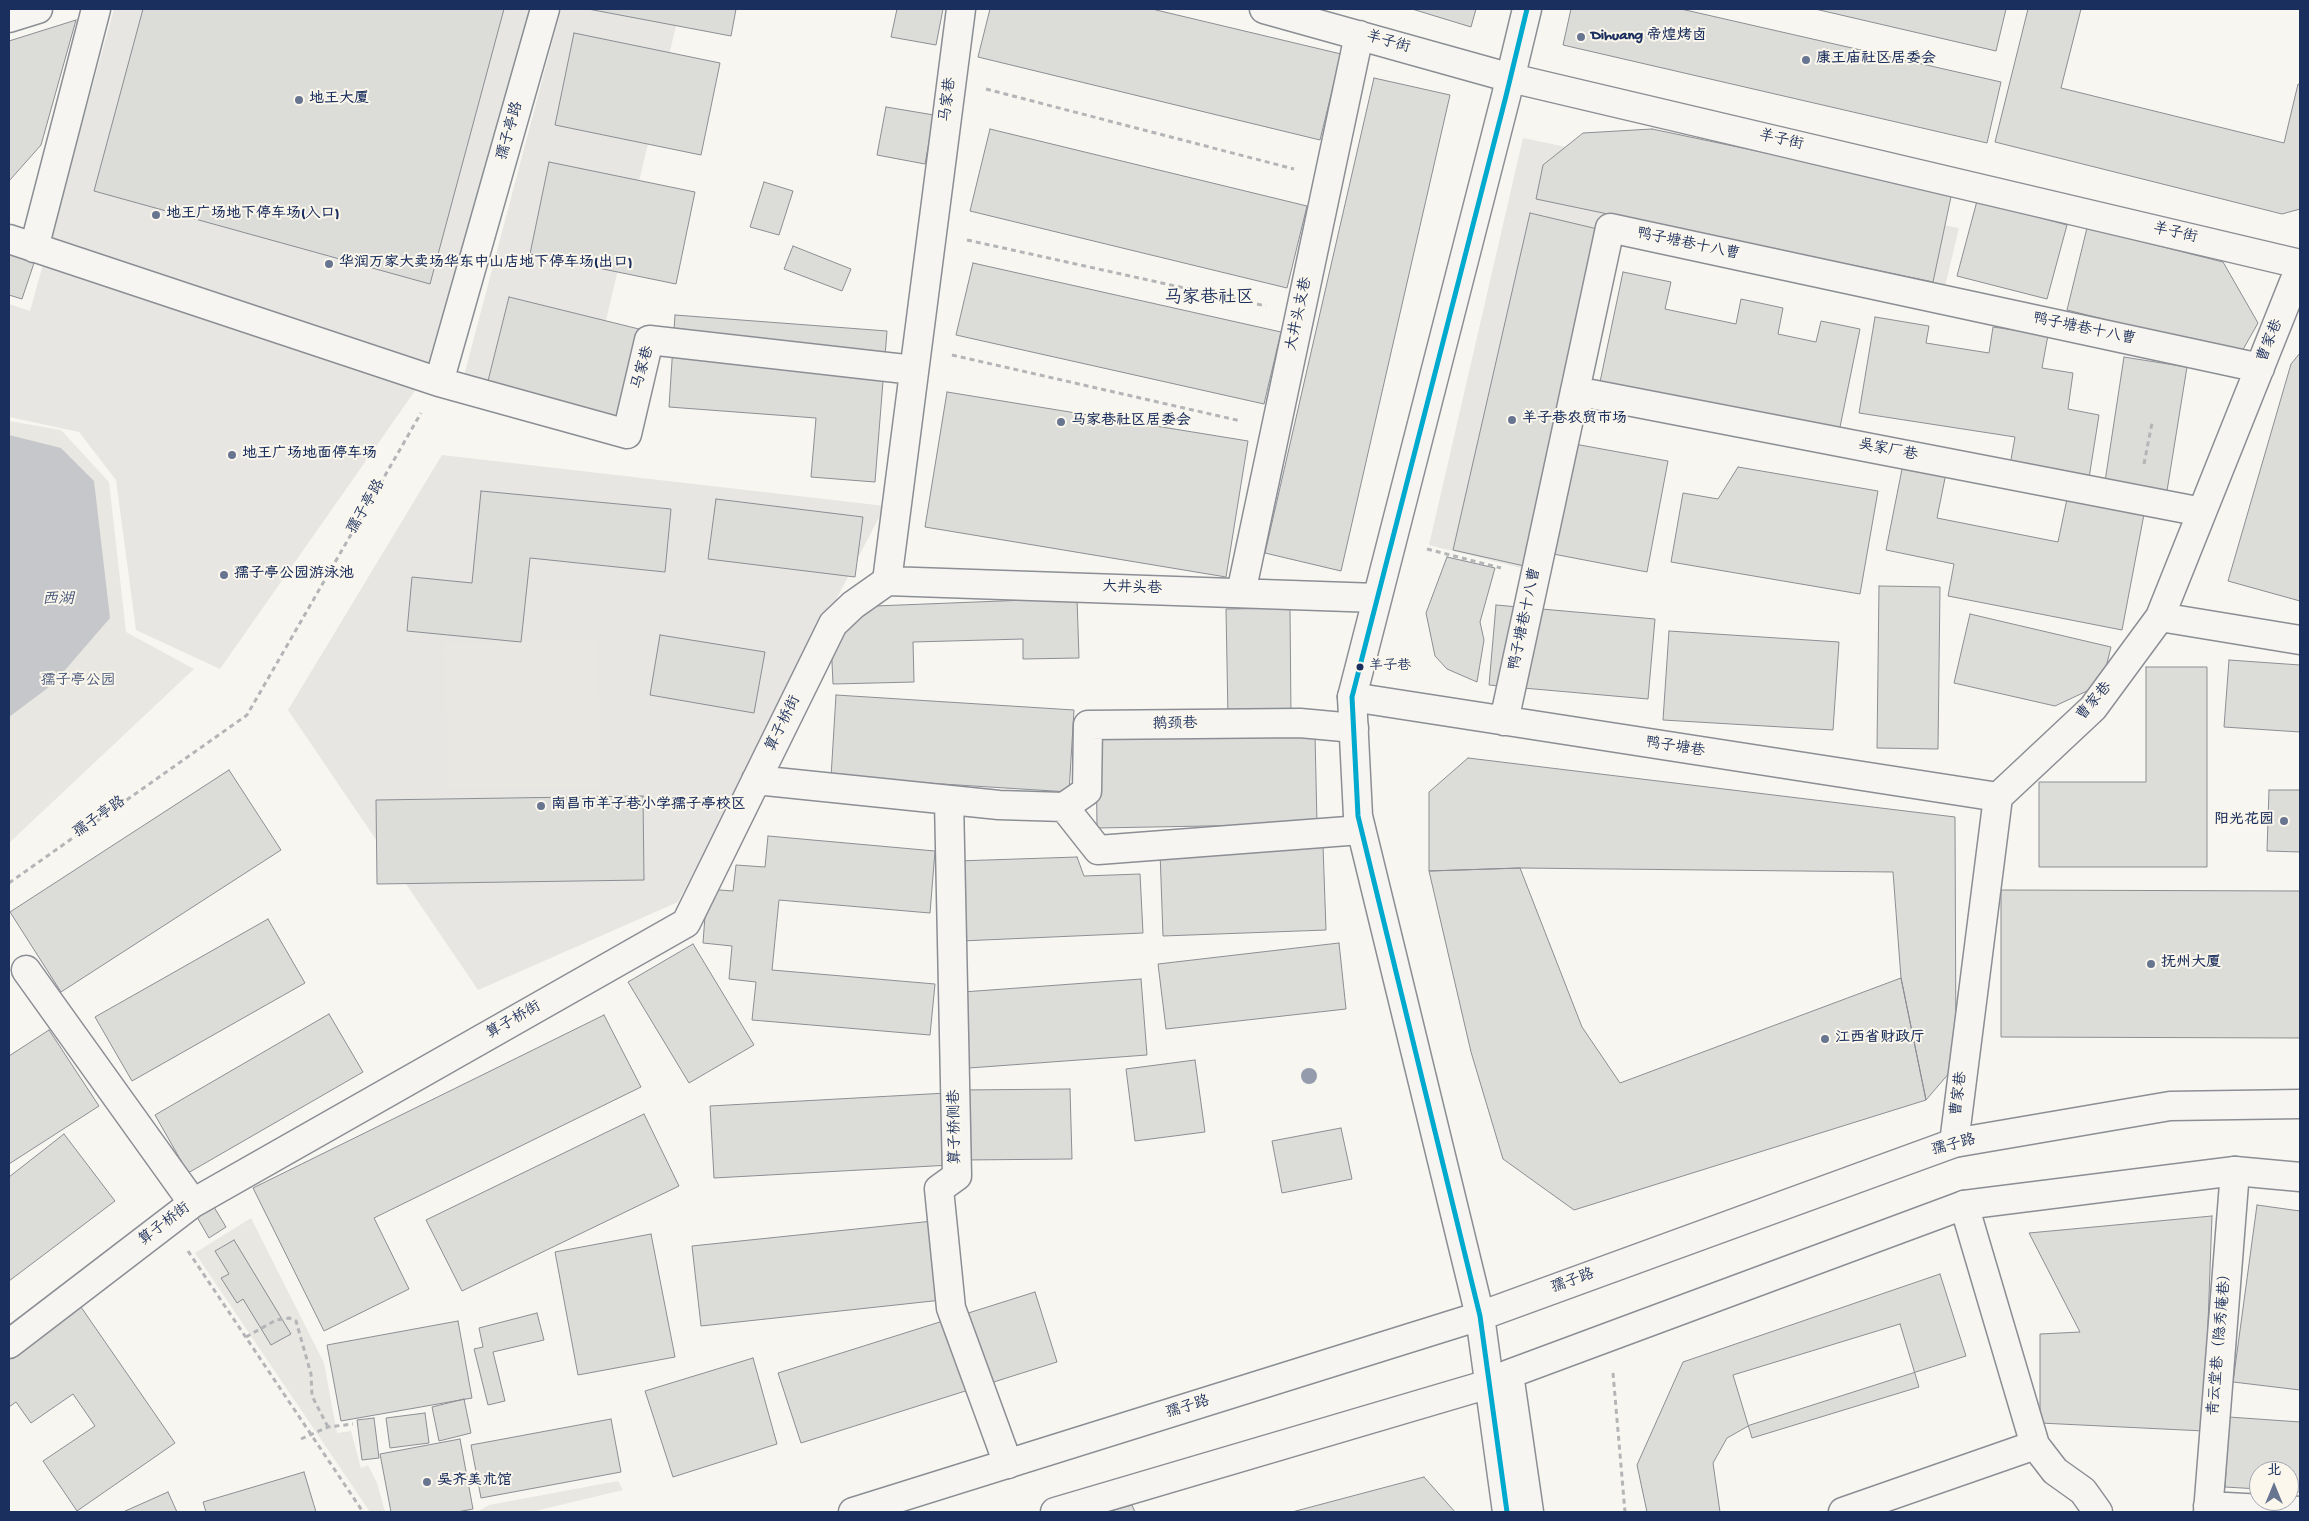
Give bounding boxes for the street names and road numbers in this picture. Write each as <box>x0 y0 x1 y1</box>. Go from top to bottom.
street label: 羊子街 <box>1364 28 1412 58</box>
street label: 马家巷 <box>937 77 961 123</box>
street label: 孺子亭路 <box>494 100 528 162</box>
street label: 羊子街 <box>1757 127 1805 155</box>
street label: 羊子街 <box>2151 220 2199 248</box>
street label: 鸭子塘巷十八曹 <box>1635 225 1741 265</box>
street label: 大井头支巷 <box>1283 275 1317 353</box>
street label: 鸭子塘巷十八曹 <box>2031 310 2137 350</box>
street label: 曹家巷 <box>2254 317 2288 365</box>
street label: 马家巷 <box>629 344 659 392</box>
street label: 吴家厂巷 <box>1857 436 1919 466</box>
street label: 孺子亭路 <box>344 477 390 537</box>
street label: 鸭子塘巷十八曹 <box>1506 566 1546 672</box>
street label: 大井头巷 <box>1102 579 1162 599</box>
street label: 曹家巷 <box>2073 679 2117 725</box>
street label: 算子桥街 <box>763 693 805 755</box>
street label: 鹅颈巷 <box>1152 716 1198 734</box>
street label: 鸭子塘巷 <box>1644 734 1706 762</box>
street label: 孺子亭路 <box>70 793 130 843</box>
street label: 算子桥街 <box>484 998 544 1044</box>
street label: 曹家巷 <box>1948 1071 1972 1117</box>
street label: 算子桥侧巷 <box>946 1089 966 1165</box>
street label: 孺子路 <box>1930 1131 1978 1161</box>
street label: 算子桥街 <box>136 1200 194 1250</box>
street label: 孺子路 <box>1549 1266 1597 1298</box>
street label: 青云堂巷（隐秀庵巷） <box>2205 1266 2237 1416</box>
street label: 孺子路 <box>1164 1393 1212 1423</box>

